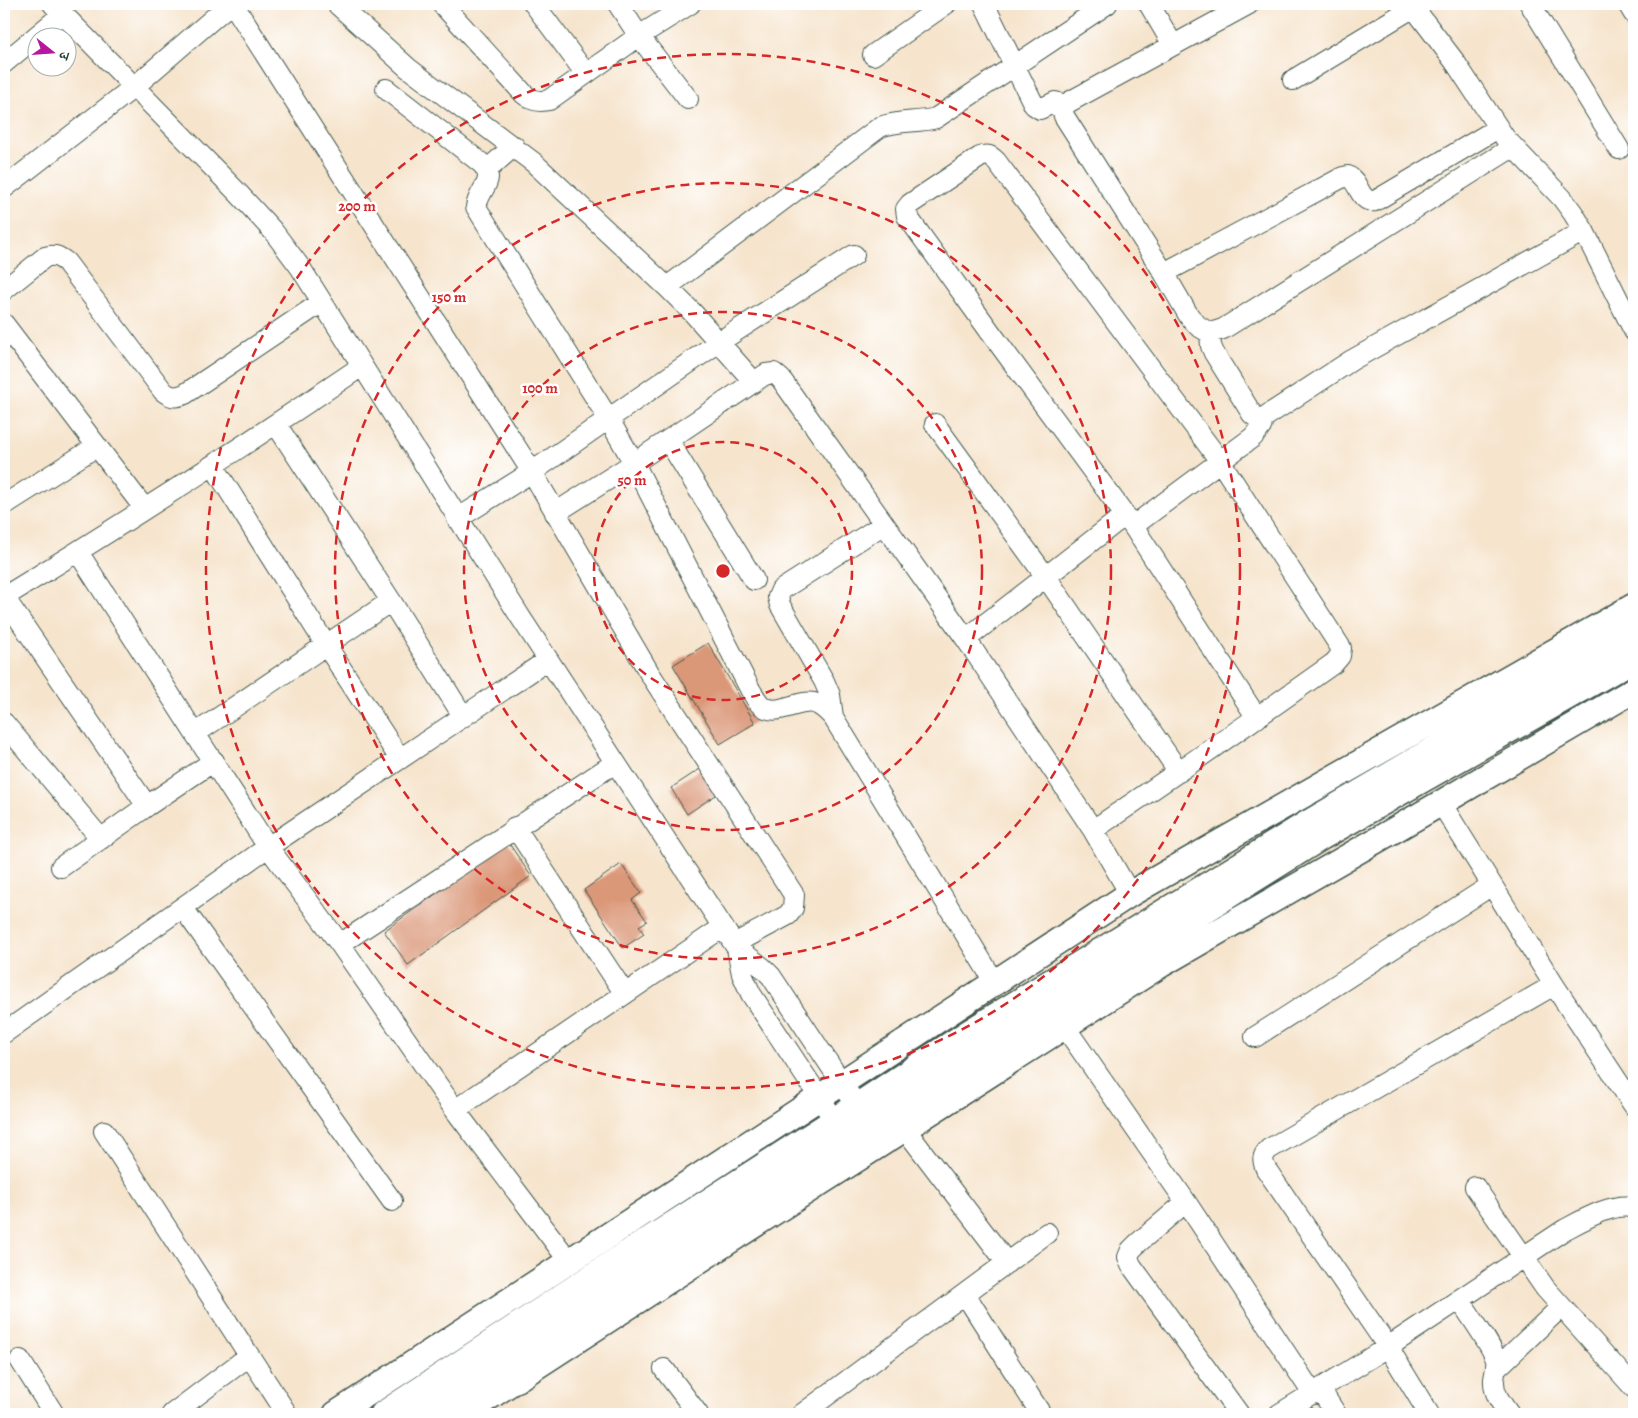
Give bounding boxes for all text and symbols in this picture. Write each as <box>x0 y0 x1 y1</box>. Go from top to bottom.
north arrow <box>28 28 78 78</box>
text: उ <box>54 49 74 63</box>
text: 200 m <box>338 196 376 216</box>
text: 150 m <box>432 287 467 307</box>
text: 100 m <box>522 378 558 398</box>
text: 50 m <box>617 470 647 490</box>
centre of rings <box>714 562 732 580</box>

